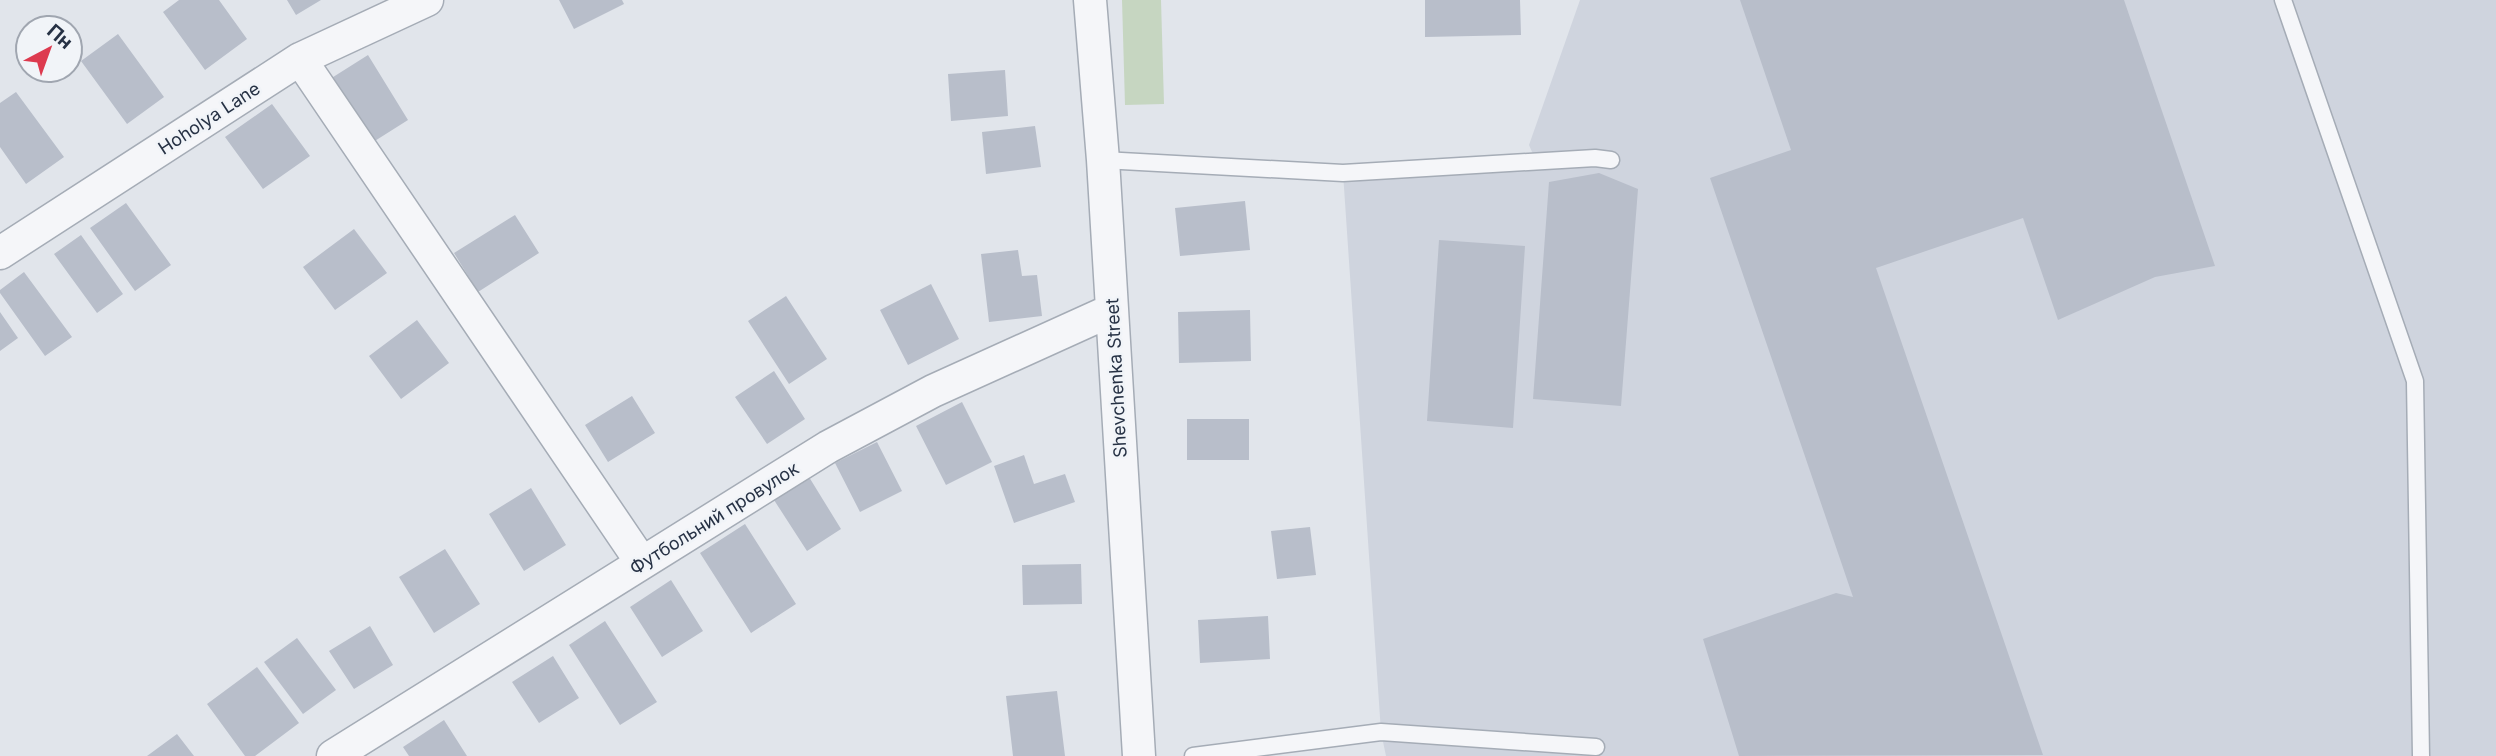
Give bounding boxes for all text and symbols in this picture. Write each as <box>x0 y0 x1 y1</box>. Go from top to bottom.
north arrow <box>14 14 84 84</box>
text: Пн <box>42 19 77 54</box>
street label: Hoholya Lane <box>154 77 264 159</box>
street label: Shevchenka Street <box>1101 297 1131 458</box>
street label: Футбольний провулок <box>626 457 803 579</box>

